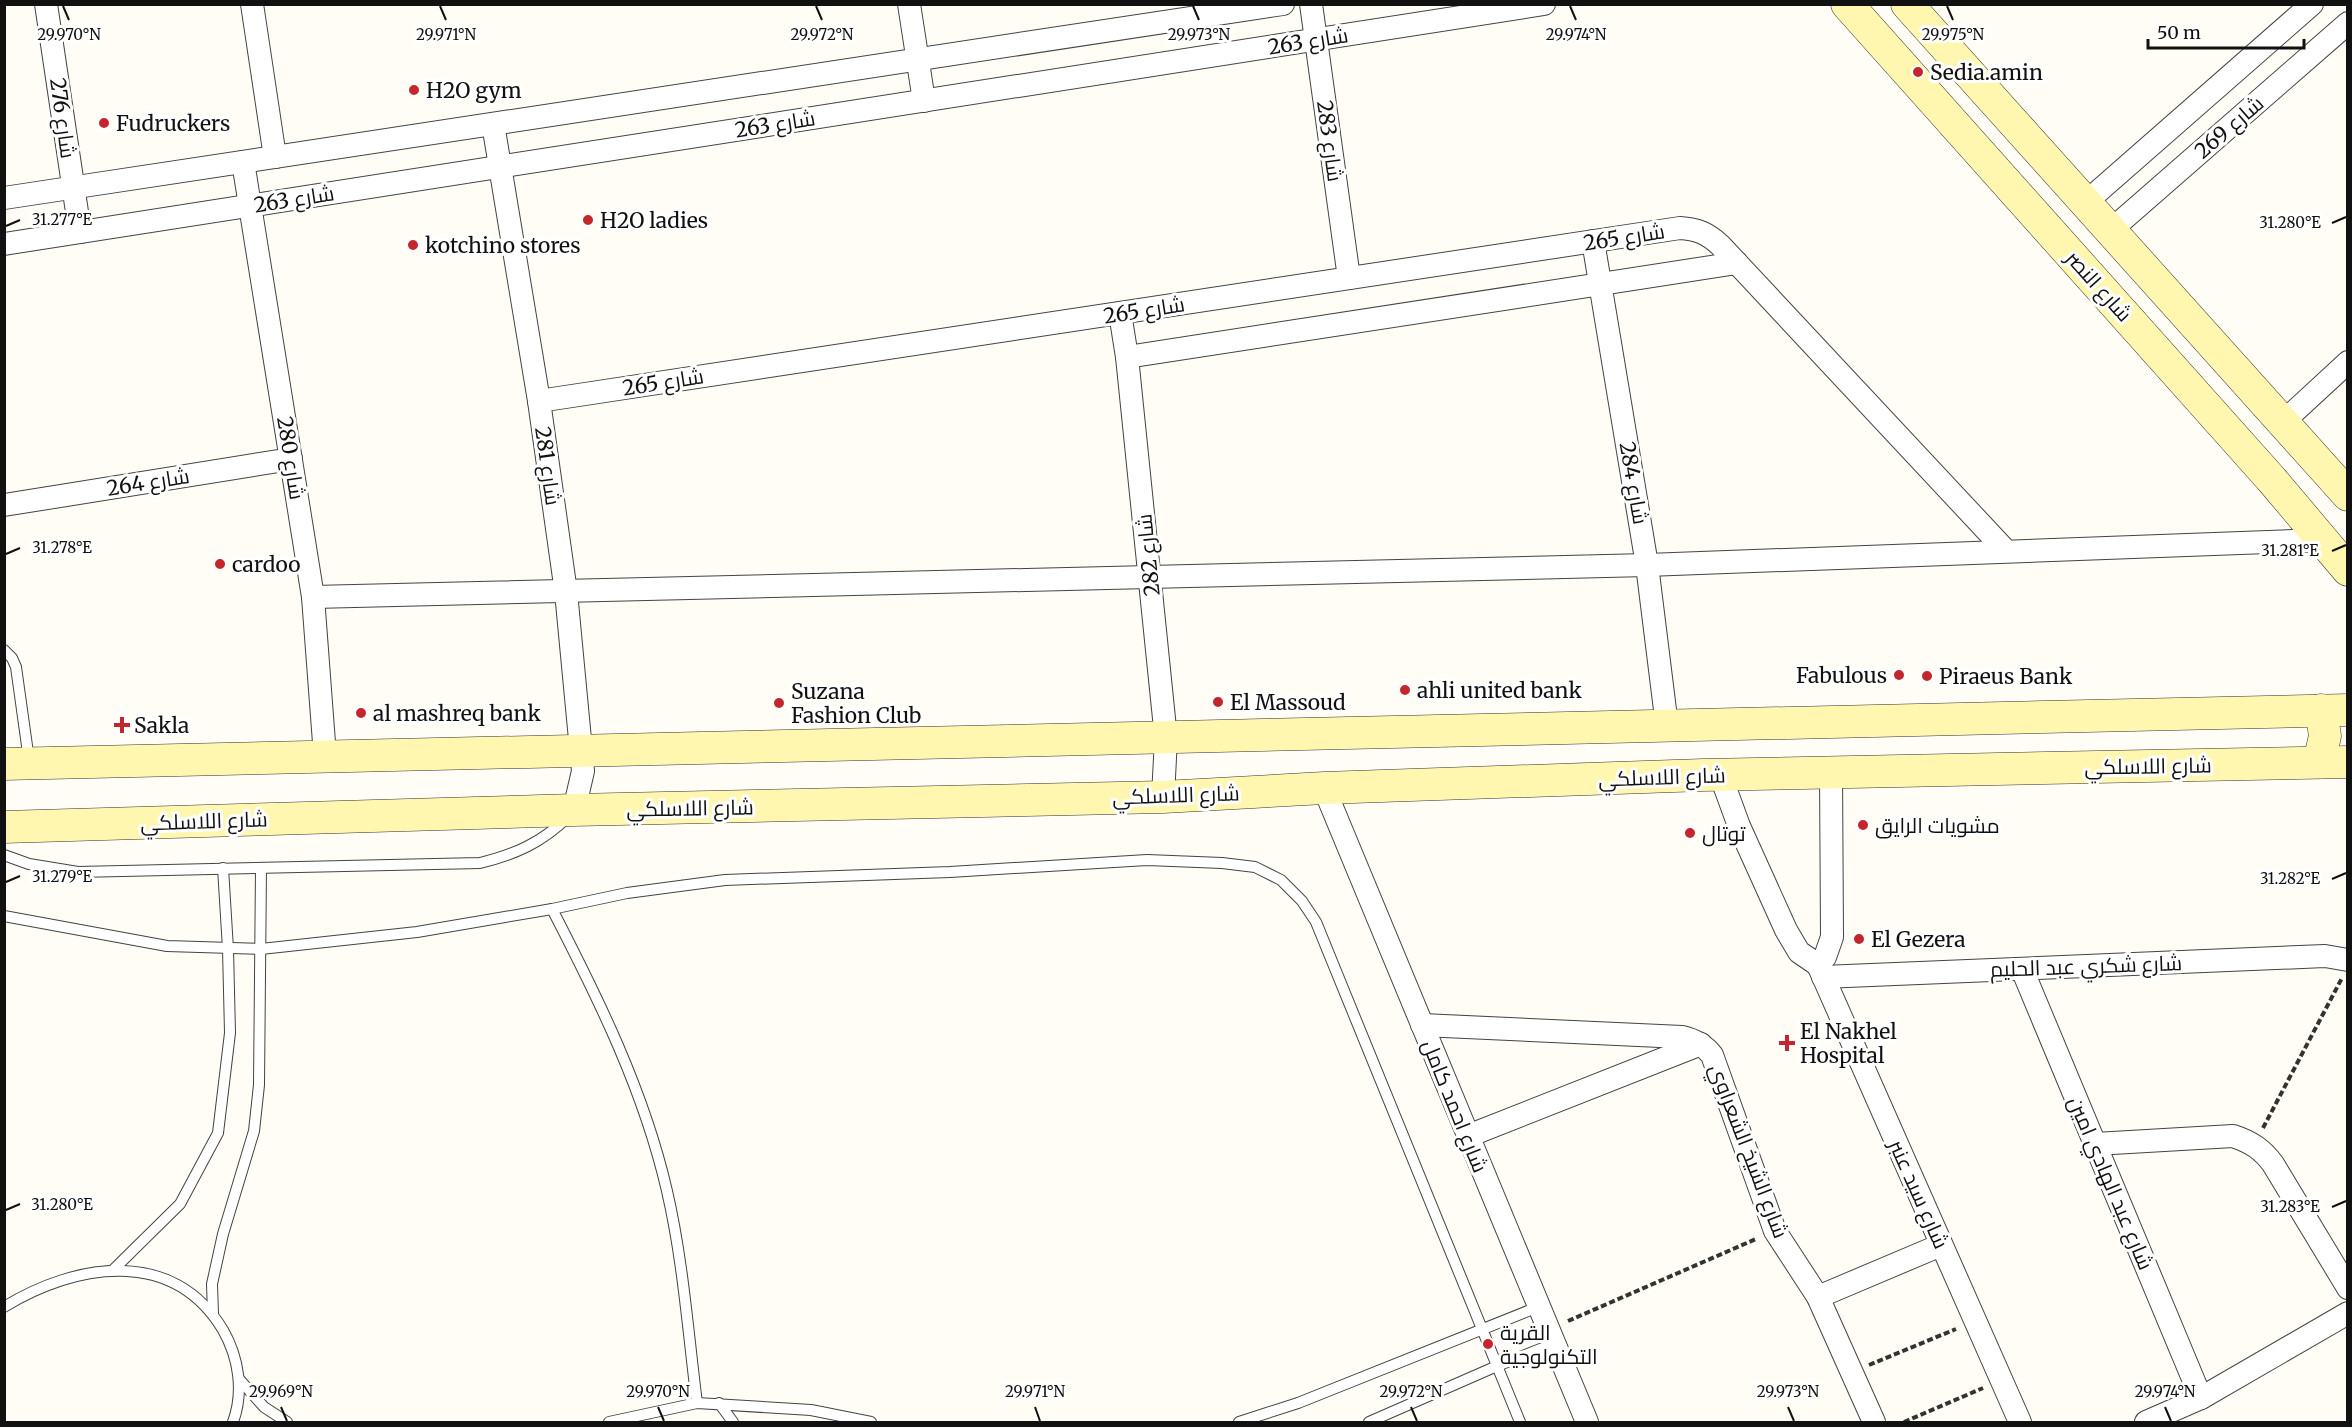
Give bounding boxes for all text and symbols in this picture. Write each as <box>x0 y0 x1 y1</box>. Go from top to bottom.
scale bar <box>2148 12 2304 50</box>
street label: شارع 263 <box>1266 21 1350 62</box>
text: 50 m <box>2157 21 2201 44</box>
text: 29.970°N <box>37 25 101 44</box>
text: 29.971°N <box>416 25 476 44</box>
text: 29.972°N <box>791 25 854 44</box>
text: 29.973°N <box>1168 25 1231 44</box>
text: 29.974°N <box>1546 25 1607 44</box>
text: 29.975°N <box>1922 25 1985 44</box>
place label: Sedia.amin <box>1930 59 2043 86</box>
marker: Sedia.amin <box>1911 65 1925 79</box>
street label: شارع 276 <box>43 76 82 160</box>
place label: H2O gym <box>426 77 522 104</box>
marker: H2O gym <box>407 83 421 97</box>
street label: شارع 269 <box>2189 90 2270 165</box>
street label: شارع 283 <box>1310 99 1349 183</box>
street label: شارع 263 <box>733 104 817 145</box>
place label: Fudruckers <box>116 110 230 137</box>
marker: Fudruckers <box>97 116 111 130</box>
street label: شارع 263 <box>252 179 336 220</box>
place label: H2O ladies <box>600 207 708 234</box>
text: 31.277°E <box>32 210 92 229</box>
marker: H2O ladies <box>581 213 595 227</box>
text: 31.280°E <box>2259 213 2321 232</box>
street label: شارع 265 <box>1582 217 1667 258</box>
place label: kotchino stores <box>425 232 581 259</box>
marker: kotchino stores <box>406 238 420 252</box>
street label: شارع النصر <box>2059 244 2138 328</box>
street label: شارع 265 <box>1102 290 1187 331</box>
street label: شارع 265 <box>621 362 706 403</box>
street label: شارع 280 <box>270 414 311 502</box>
street label: شارع 281 <box>528 425 567 507</box>
street label: شارع 284 <box>1612 440 1655 526</box>
street label: شارع 264 <box>105 462 191 503</box>
street label: شارع 282 <box>1130 512 1167 597</box>
text: 31.278°E <box>32 538 92 557</box>
text: 31.281°E <box>2261 541 2319 560</box>
place label: cardoo <box>232 551 300 578</box>
marker: cardoo <box>213 557 227 571</box>
place label: Fabulous <box>1796 662 1887 689</box>
place label: Piraeus Bank <box>1939 663 2073 690</box>
marker: Fabulous <box>1892 668 1906 682</box>
marker: Piraeus Bank <box>1920 669 1934 683</box>
place label: ahli united bank <box>1417 677 1582 704</box>
place label: Suzana Fashion Club <box>791 678 921 729</box>
marker: ahli united bank <box>1398 683 1412 697</box>
place label: El Massoud <box>1230 689 1346 716</box>
marker: El Massoud <box>1211 695 1225 709</box>
marker: Suzana Fashion Club <box>772 696 786 710</box>
place label: al mashreq bank <box>373 700 541 727</box>
marker: al mashreq bank <box>354 706 368 720</box>
place label: Sakla <box>134 712 189 739</box>
marker: Sakla <box>115 718 129 732</box>
street label: شارع اللاسلكي <box>2084 751 2212 784</box>
street label: شارع اللاسلكي <box>1598 761 1726 796</box>
street label: شارع اللاسلكي <box>1112 779 1240 814</box>
street label: شارع اللاسلكي <box>626 793 754 826</box>
street label: شارع اللاسلكي <box>140 805 268 840</box>
place label: مشويات الرايق <box>1875 812 2000 839</box>
marker: مشويات الرايق <box>1856 818 1870 832</box>
place label: توتال <box>1702 820 1746 847</box>
marker: توتال <box>1683 826 1697 840</box>
text: 31.279°E <box>32 867 92 886</box>
text: 31.282°E <box>2260 869 2321 888</box>
place label: El Gezera <box>1871 926 1966 953</box>
marker: El Gezera <box>1852 932 1866 946</box>
street label: شارع شكري عبد الحليم <box>1989 949 2183 986</box>
place label: El Nakhel Hospital <box>1800 1018 1897 1069</box>
marker: El Nakhel Hospital <box>1778 1034 1796 1052</box>
street label: شارع احمد كامل <box>1415 1036 1494 1177</box>
street label: شارع الشيخ الشعراوي <box>1701 1060 1795 1243</box>
street label: شارع عبد الهادي امين <box>2059 1092 2160 1275</box>
street label: شارع سيد عنبر <box>1882 1134 1955 1253</box>
text: 31.280°E <box>31 1195 93 1214</box>
text: 31.283°E <box>2260 1197 2320 1216</box>
place label: القرية التكنولوجية <box>1500 1319 1598 1370</box>
marker: القرية التكنولوجية <box>1481 1337 1495 1351</box>
text: 29.969°N <box>249 1382 313 1401</box>
text: 29.970°N <box>626 1382 690 1401</box>
text: 29.971°N <box>1005 1382 1065 1401</box>
text: 29.972°N <box>1380 1382 1443 1401</box>
text: 29.973°N <box>1757 1382 1820 1401</box>
text: 29.974°N <box>2135 1382 2196 1401</box>

